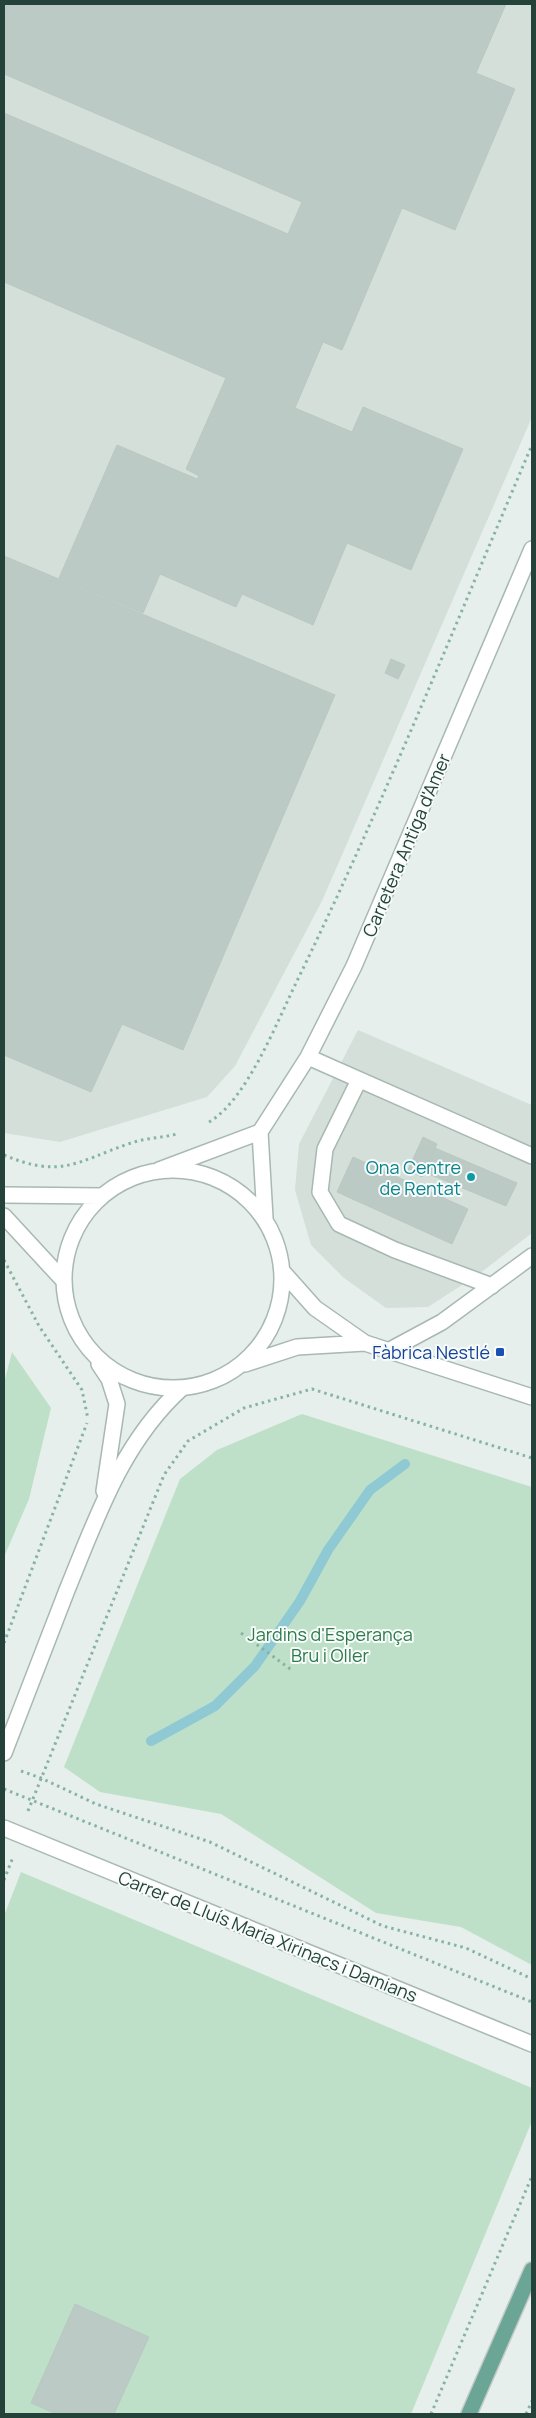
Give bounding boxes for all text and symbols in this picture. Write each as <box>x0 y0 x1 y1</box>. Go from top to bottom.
street label: Carretera Antiga d'Amer <box>356 749 456 940</box>
place label: Ona Centre de Rentat <box>366 1155 461 1200</box>
marker: Ona Centre de Rentat <box>465 1171 477 1183</box>
place label: Fàbrica Nestlé <box>372 1340 490 1364</box>
marker: Fàbrica Nestlé <box>494 1346 506 1358</box>
park label: Jardins d'Esperança Bru i Oller <box>247 1622 413 1667</box>
street label: Carrer de Lluís Maria Xirinacs i Damians <box>115 1865 421 2007</box>

